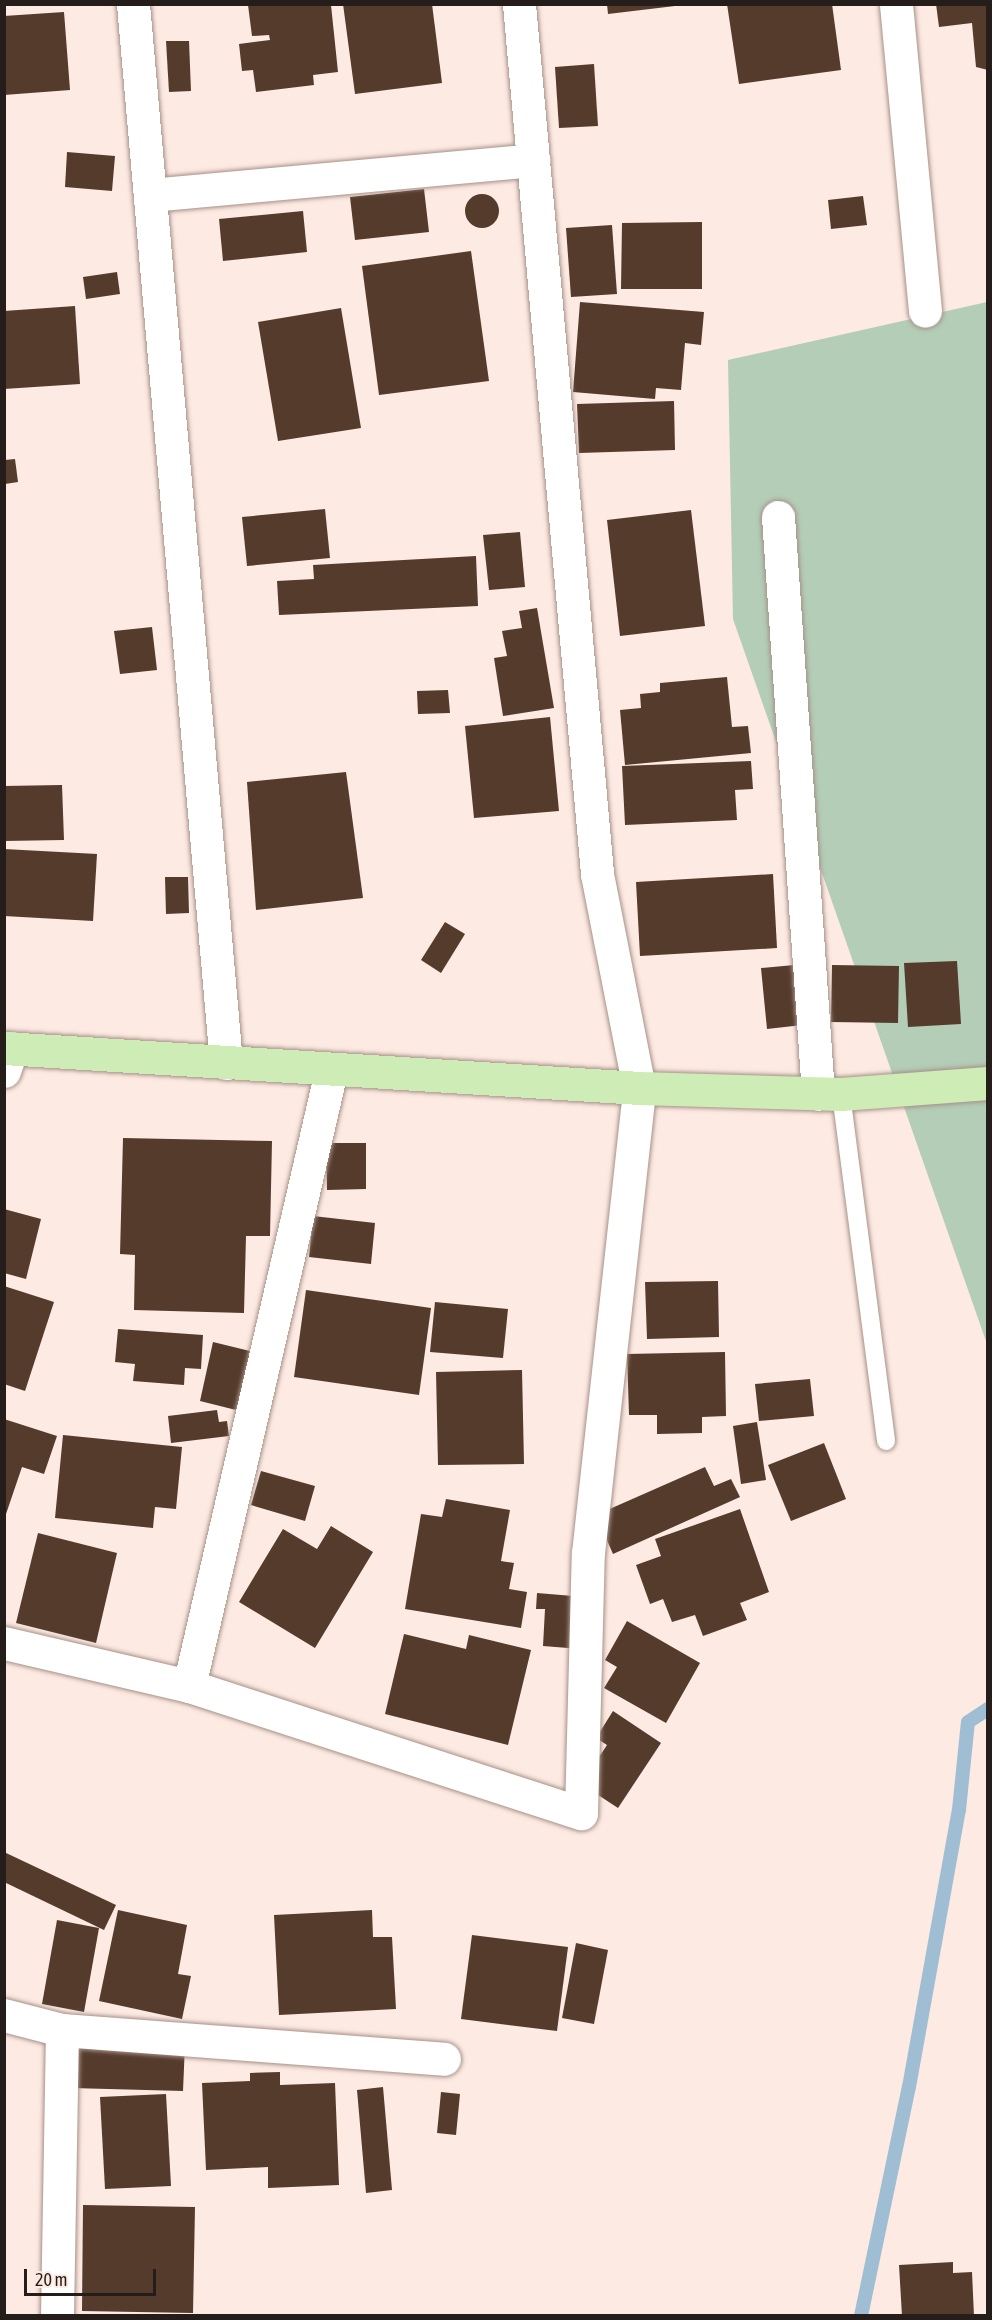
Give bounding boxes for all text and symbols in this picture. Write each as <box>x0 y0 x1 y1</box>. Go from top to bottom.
scale bar <box>27 2257 159 2295</box>
text: 20 m <box>35 2269 67 2290</box>

